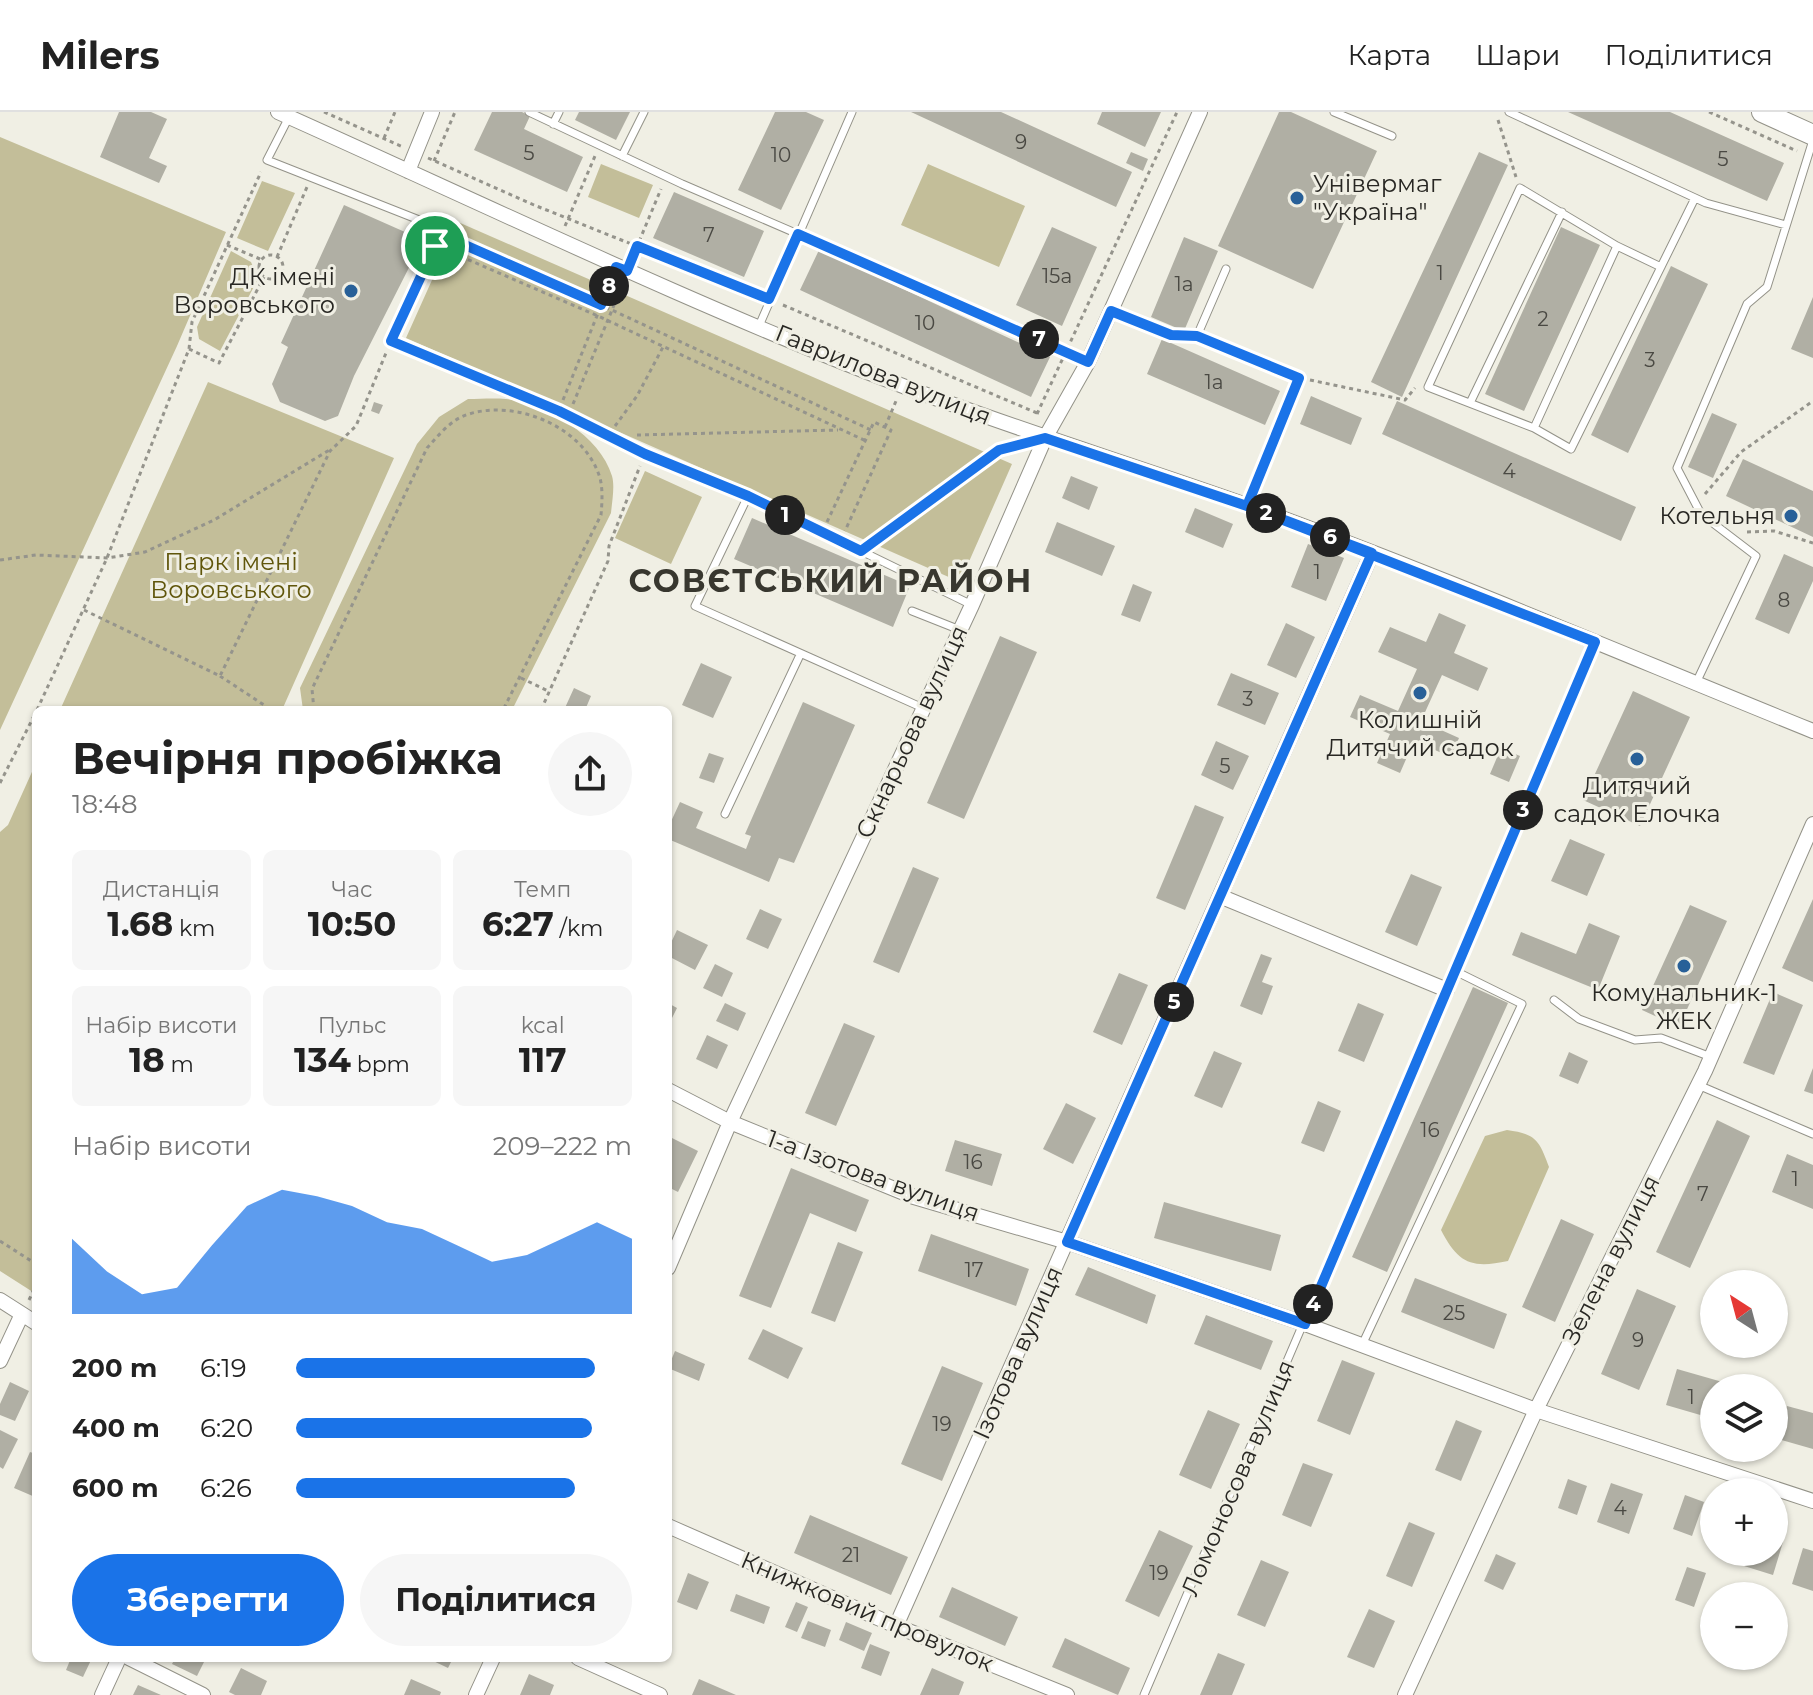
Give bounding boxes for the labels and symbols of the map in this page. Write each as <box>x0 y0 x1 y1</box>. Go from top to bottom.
house number: 9 <box>1015 130 1027 154</box>
house number: 5 <box>523 141 535 165</box>
house number: 10 <box>771 143 791 167</box>
house number: 5 <box>1717 147 1729 171</box>
place label: Універмаг "Україна" <box>1313 169 1442 226</box>
marker: Універмаг "Україна" <box>1288 189 1306 207</box>
pin <box>401 212 469 280</box>
house number: 7 <box>703 223 715 247</box>
house number: 1 <box>1436 261 1444 285</box>
place label: ДК імені Воровського <box>174 262 335 319</box>
house number: 15а <box>1042 264 1072 288</box>
pin: 8 <box>589 266 629 306</box>
house number: 1а <box>1175 272 1193 296</box>
marker: ДК імені Воровського <box>342 282 360 300</box>
house number: 2 <box>1537 307 1549 331</box>
house number: 10 <box>915 311 935 335</box>
street label: Гаврилова вулиця <box>771 318 995 431</box>
pin: 7 <box>1019 319 1059 359</box>
house number: 3 <box>1644 348 1656 372</box>
house number: 1а <box>1205 370 1223 394</box>
house number: 4 <box>1502 459 1516 483</box>
pin: 2 <box>1246 493 1286 533</box>
pin: 1 <box>765 495 805 535</box>
place label: Котельня <box>1659 501 1775 530</box>
marker: Котельня <box>1782 507 1800 525</box>
pin: 6 <box>1310 517 1350 557</box>
park label: Парк імені Воровського <box>150 547 312 604</box>
house number: 1 <box>1313 560 1321 584</box>
district label: СОВЄТСЬКИЙ РАЙОН <box>629 561 1034 600</box>
house number: 8 <box>1778 588 1790 612</box>
street label: Скнарьова вулиця <box>849 621 974 843</box>
marker: Колишній Дитячий садок <box>1411 684 1429 702</box>
house number: 3 <box>1242 687 1254 711</box>
place label: Колишній Дитячий садок <box>1326 705 1514 762</box>
marker: Дитячий садок Елочка <box>1628 750 1646 768</box>
house number: 5 <box>1219 754 1231 778</box>
place label: Дитячий садок Елочка <box>1554 771 1720 828</box>
pin: 3 <box>1503 790 1543 830</box>
marker: Комунальник-1 ЖЕК <box>1675 957 1693 975</box>
place label: Комунальник-1 ЖЕК <box>1591 978 1777 1035</box>
pin: 5 <box>1154 982 1194 1022</box>
house number: 16 <box>1420 1118 1440 1142</box>
street label: 1-а Ізотова вулиця <box>763 1124 983 1227</box>
house number: 16 <box>963 1150 983 1174</box>
house number: 1 <box>1791 1167 1799 1191</box>
street label: Зелена вулиця <box>1555 1170 1666 1349</box>
house number: 7 <box>1697 1182 1709 1206</box>
house number: 17 <box>965 1258 984 1282</box>
street label: Ізотова вулиця <box>966 1262 1069 1444</box>
north arrow <box>1700 1270 1788 1358</box>
pin: 4 <box>1293 1284 1333 1324</box>
house number: 25 <box>1443 1301 1465 1325</box>
house number: 9 <box>1632 1328 1644 1352</box>
street label: Ломоносова вулиця <box>1175 1356 1300 1600</box>
house number: 1 <box>1687 1385 1695 1409</box>
house number: 19 <box>932 1412 952 1436</box>
house number: 4 <box>1613 1496 1627 1520</box>
house number: 21 <box>842 1543 860 1567</box>
street label: Книжковий провулок <box>737 1545 998 1678</box>
house number: 19 <box>1149 1561 1169 1585</box>

